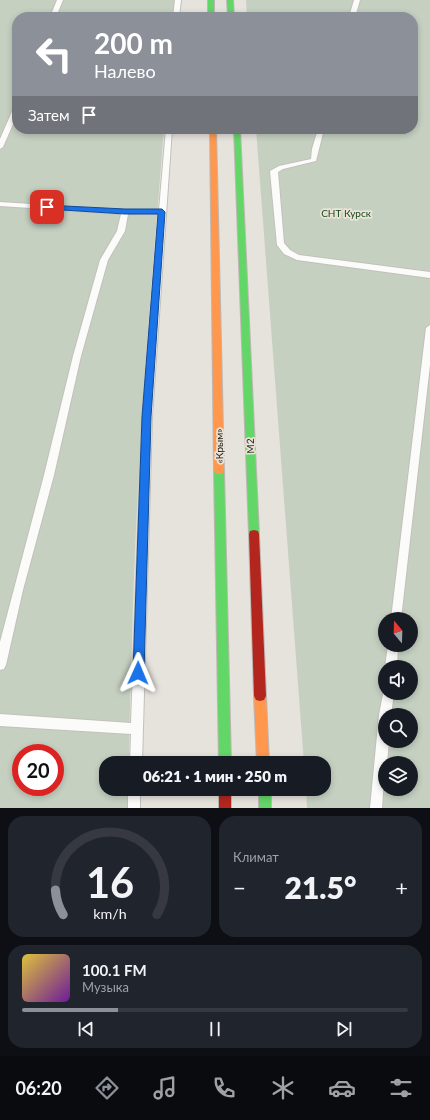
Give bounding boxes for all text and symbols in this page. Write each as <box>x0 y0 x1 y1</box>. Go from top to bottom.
text: 200 m <box>94 26 173 60</box>
icon: left <box>28 28 80 80</box>
text: Налево <box>94 60 156 82</box>
icon: arrive <box>78 104 100 126</box>
text: Затем <box>28 106 70 124</box>
pin <box>30 190 64 224</box>
icon: arrive <box>36 196 58 218</box>
park label: СНТ Курск <box>321 207 372 219</box>
street label: «Крым» <box>213 428 225 464</box>
street label: М2 <box>244 438 256 454</box>
north arrow <box>378 612 418 652</box>
map controls <box>378 612 418 796</box>
position arrow <box>117 652 159 694</box>
button: sound <box>378 660 418 700</box>
button: search <box>378 708 418 748</box>
speed limit sign: 20 <box>12 744 64 796</box>
button: layers <box>378 756 418 796</box>
text: 06:21 · 1 мин · 250 m <box>143 767 287 785</box>
text: Климат <box>233 849 279 865</box>
text: 16 <box>85 856 134 906</box>
text: 21.5° <box>285 869 356 905</box>
text: − <box>233 874 246 901</box>
text: + <box>395 874 408 901</box>
text: km/h <box>93 904 126 921</box>
text: 100.1 FM <box>82 961 147 979</box>
text: Музыка <box>82 979 129 995</box>
icon: previous <box>75 1018 97 1040</box>
icon: pause <box>204 1018 226 1040</box>
icon: next <box>333 1018 355 1040</box>
icon: directions <box>93 1074 121 1102</box>
icon: music <box>151 1074 179 1102</box>
icon: phone <box>210 1074 238 1102</box>
icon: climate <box>269 1074 297 1102</box>
icon: car <box>328 1074 356 1102</box>
icon: filters <box>387 1074 415 1102</box>
text: 06:20 <box>15 1077 62 1099</box>

